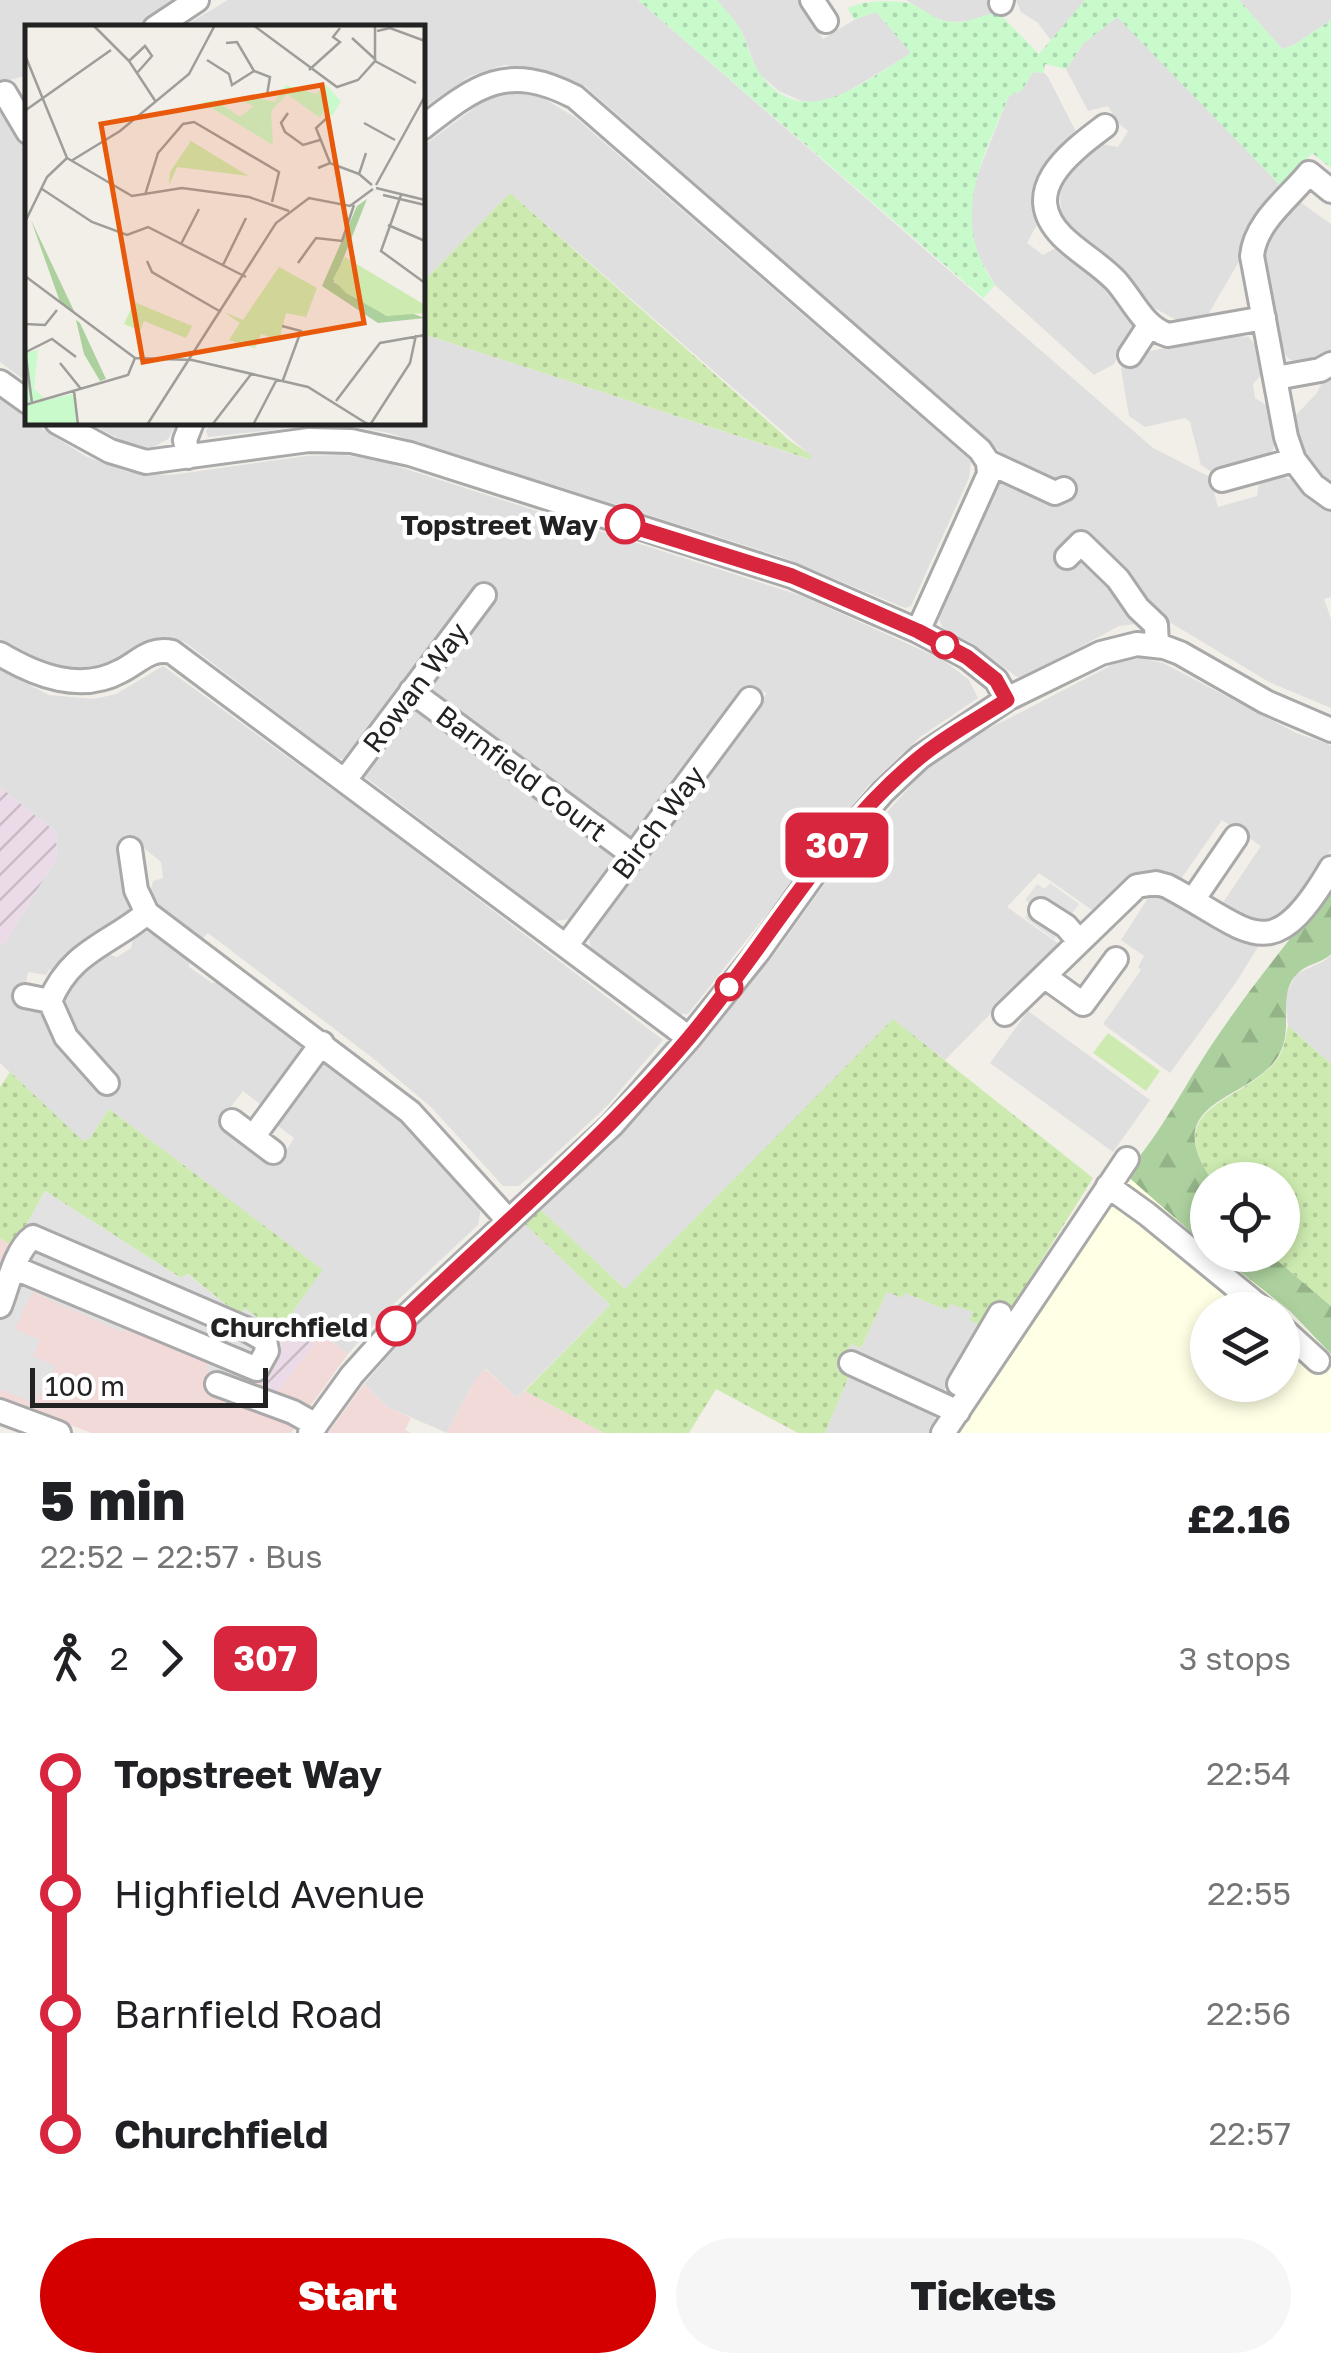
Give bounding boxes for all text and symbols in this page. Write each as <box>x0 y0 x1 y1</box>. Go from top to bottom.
inset map <box>25 25 425 425</box>
marker: Topstreet Way <box>606 505 644 543</box>
place label: Topstreet Way <box>400 508 598 541</box>
street label: Rowan Way <box>355 615 475 758</box>
unlabelled marker <box>932 632 958 658</box>
street label: Barnfield Court <box>430 698 614 848</box>
street label: Birch Way <box>605 759 711 885</box>
line badge: 307 <box>780 812 894 878</box>
text: 307 <box>805 824 869 866</box>
unlabelled marker <box>716 974 742 1000</box>
map controls <box>1190 1162 1300 1402</box>
button: locate <box>1190 1162 1300 1272</box>
button: layers <box>1190 1292 1300 1402</box>
marker: Churchfield <box>377 1307 415 1345</box>
place label: Churchfield <box>210 1310 368 1343</box>
scale bar <box>30 1363 268 1408</box>
text: 100 m <box>45 1369 125 1402</box>
text: 5 min <box>40 1466 185 1532</box>
text: £2.16 <box>1187 1496 1291 1541</box>
text: 22:52 – 22:57 · Bus <box>40 1537 322 1575</box>
icon: walk <box>40 1631 95 1686</box>
icon: forward <box>144 1631 199 1686</box>
text: 307 <box>234 1637 297 1679</box>
text: 2 <box>110 1639 129 1677</box>
text: 3 stops <box>1179 1639 1291 1677</box>
text: Topstreet Way <box>114 1751 382 1796</box>
text: 22:54 <box>1206 1754 1291 1792</box>
text: Highfield Avenue <box>114 1871 425 1916</box>
text: 22:55 <box>1207 1874 1291 1912</box>
text: Barnfield Road <box>114 1991 383 2036</box>
text: 22:56 <box>1206 1994 1291 2032</box>
text: Churchfield <box>114 2111 328 2156</box>
text: 22:57 <box>1209 2114 1291 2152</box>
button: Start <box>40 2238 656 2353</box>
button: Tickets <box>676 2238 1291 2353</box>

